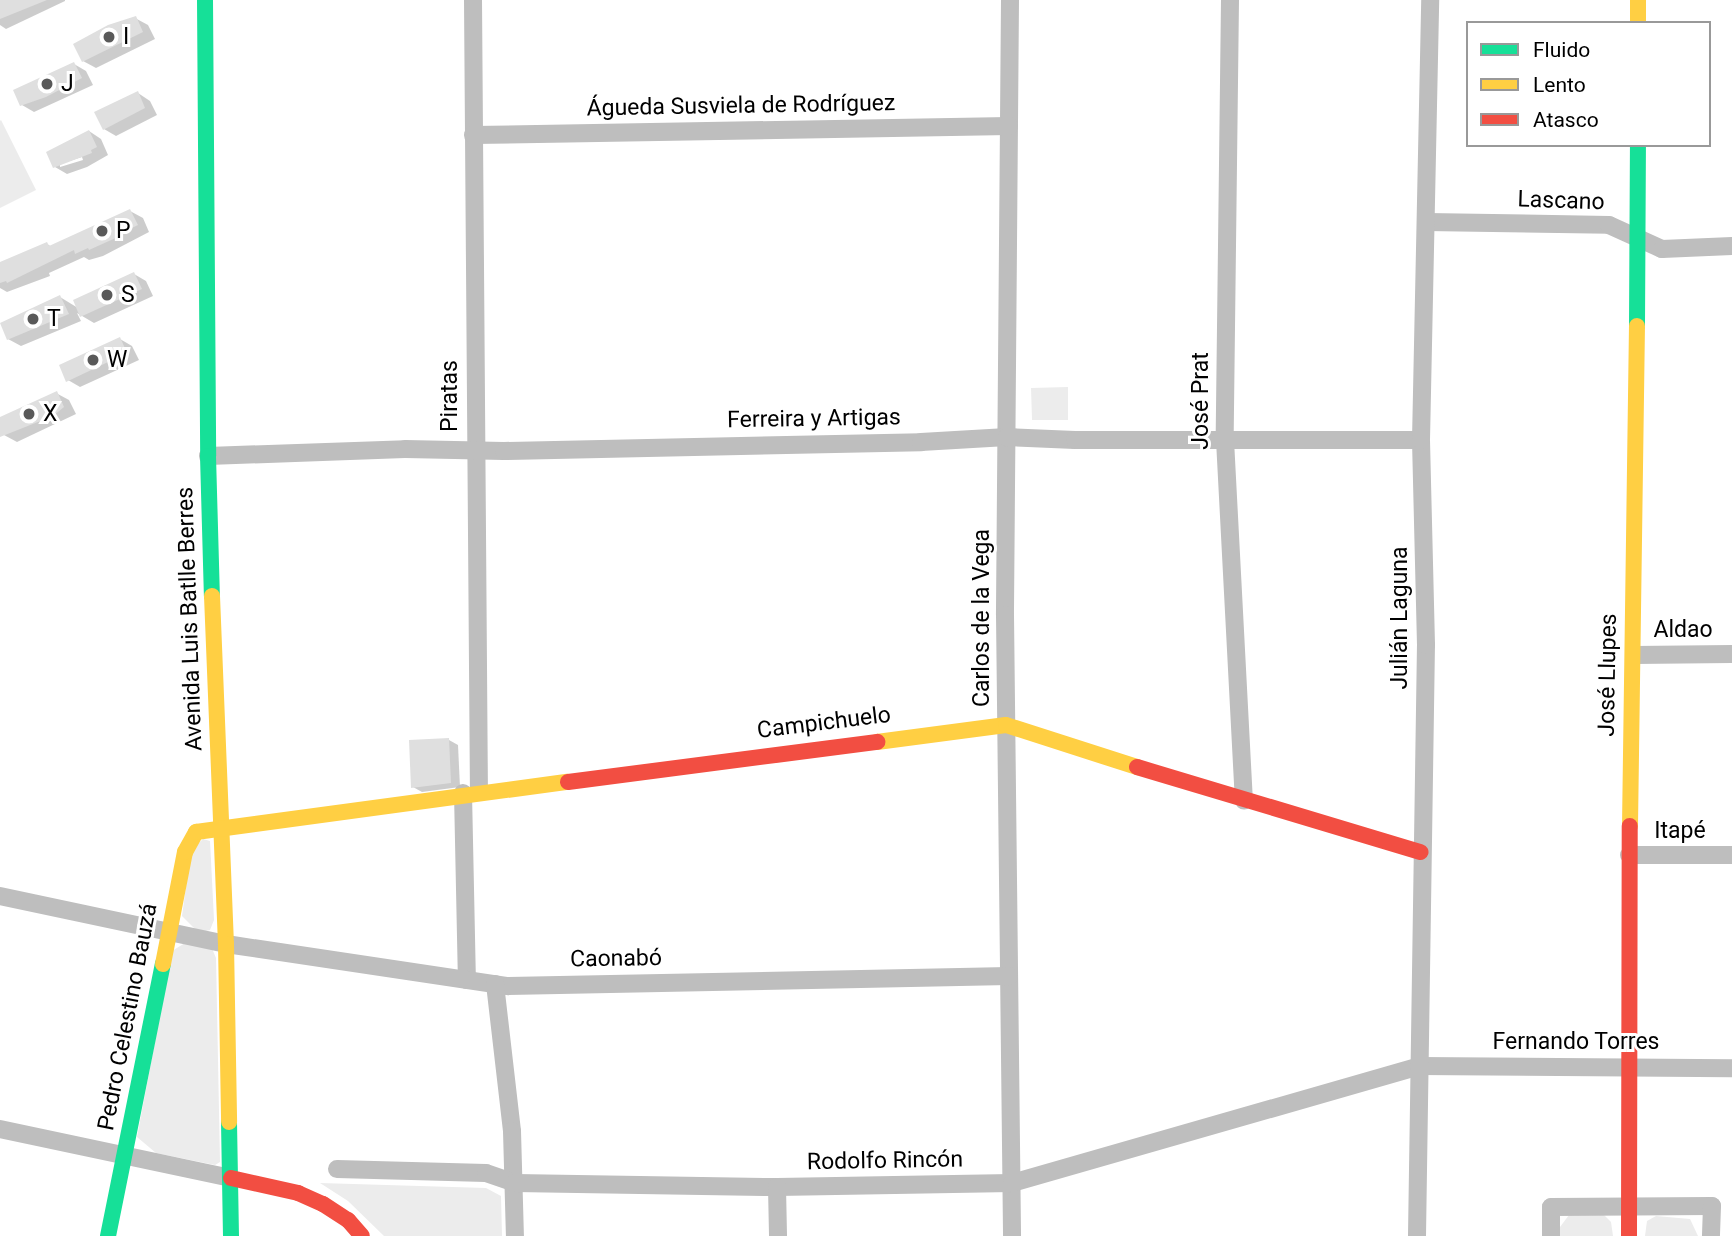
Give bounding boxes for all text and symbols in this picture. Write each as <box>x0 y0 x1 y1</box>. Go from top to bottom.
legend <box>1466 21 1711 147</box>
place label: I <box>123 23 129 51</box>
marker: I <box>101 29 117 45</box>
text: Fluido <box>1533 38 1590 62</box>
place label: J <box>61 70 74 98</box>
text: Lento <box>1533 73 1586 97</box>
marker: J <box>39 76 55 92</box>
street label: Águeda Susviela de Rodríguez <box>586 90 896 122</box>
text: Atasco <box>1533 108 1599 132</box>
street label: Lascano <box>1517 186 1605 216</box>
place label: P <box>116 217 131 245</box>
marker: P <box>94 223 110 239</box>
place label: S <box>121 281 135 309</box>
marker: S <box>99 287 115 303</box>
place label: T <box>47 305 61 333</box>
marker: T <box>25 311 41 327</box>
place label: W <box>107 346 127 374</box>
marker: W <box>85 352 101 368</box>
street label: José Prat <box>1187 352 1215 450</box>
street label: Piratas <box>436 360 464 432</box>
place label: X <box>43 400 57 428</box>
street label: Ferreira y Artigas <box>727 404 901 434</box>
marker: X <box>21 406 37 422</box>
street label: Avenida Luis Batlle Berres <box>172 486 208 752</box>
street label: Carlos de la Vega <box>968 529 996 707</box>
street label: Julián Laguna <box>1386 546 1414 690</box>
street label: José Llupes <box>1593 613 1623 737</box>
street label: Aldao <box>1653 616 1713 644</box>
street label: Campichuelo <box>756 701 892 745</box>
street label: Itapé <box>1654 817 1706 845</box>
street label: Pedro Celestino Bauzá <box>92 901 164 1133</box>
street label: Caonabó <box>570 944 662 974</box>
street label: Fernando Torres <box>1492 1028 1660 1056</box>
street label: Rodolfo Rincón <box>807 1146 963 1176</box>

